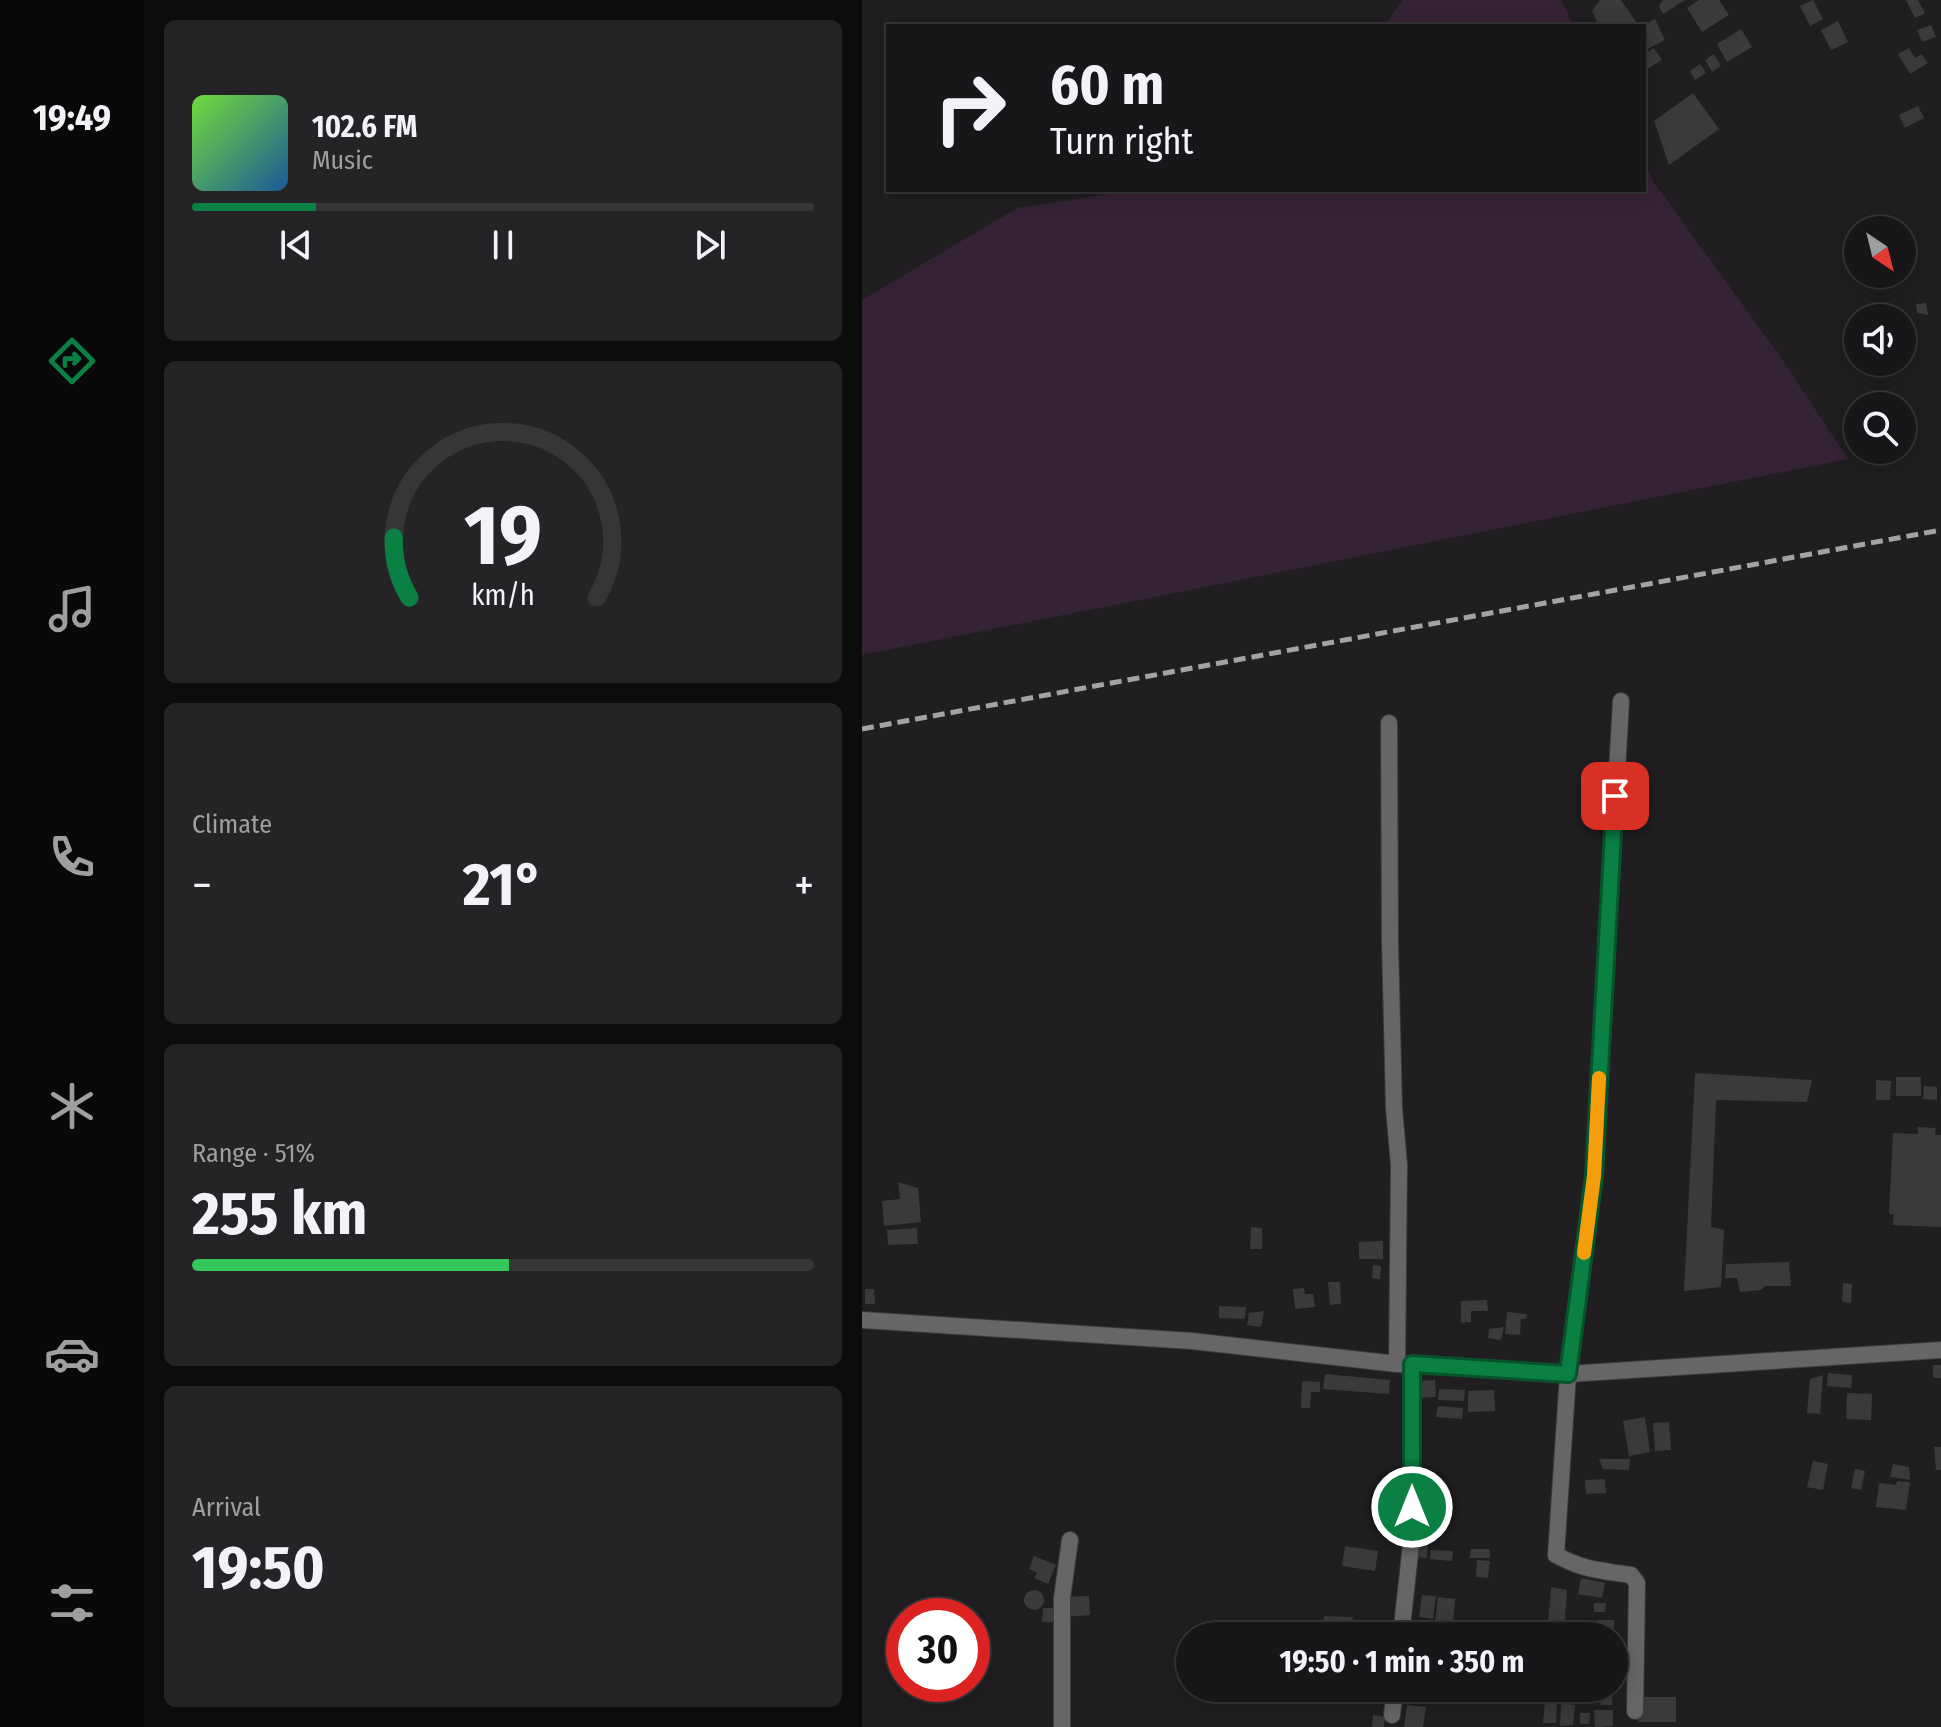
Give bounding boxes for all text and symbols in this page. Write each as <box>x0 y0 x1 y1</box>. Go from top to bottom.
text: 60 m <box>1050 52 1164 119</box>
icon: right <box>918 56 1022 160</box>
text: 19:49 <box>33 96 111 140</box>
text: 102.6 FM <box>312 109 417 145</box>
text: Turn right <box>1050 120 1193 164</box>
text: Music <box>312 145 373 176</box>
north arrow <box>1844 216 1916 288</box>
map controls <box>1844 216 1916 464</box>
icon: previous <box>274 223 318 267</box>
icon: pause <box>481 223 525 267</box>
icon: next <box>688 223 732 267</box>
button: sound <box>1844 304 1916 376</box>
icon: directions <box>44 333 100 389</box>
button: search <box>1844 392 1916 464</box>
text: 19 <box>464 486 542 586</box>
text: km/h <box>471 578 535 613</box>
icon: music <box>44 581 100 637</box>
pin <box>1581 762 1649 830</box>
icon: arrive <box>1593 774 1637 818</box>
text: Climate <box>192 809 272 840</box>
icon: phone <box>44 829 100 885</box>
text: 21° <box>463 849 543 921</box>
text: − <box>192 859 212 912</box>
text: + <box>794 859 814 912</box>
icon: climate <box>44 1078 100 1134</box>
text: Range · 51% <box>192 1138 315 1169</box>
text: 255 km <box>192 1178 367 1250</box>
icon: car <box>44 1326 100 1382</box>
position arrow <box>1370 1465 1454 1549</box>
text: Arrival <box>192 1492 261 1523</box>
text: 19:50 <box>192 1532 325 1604</box>
icon: filters <box>44 1575 100 1631</box>
speed limit sign: 30 <box>886 1598 990 1702</box>
text: 19:50 · 1 min · 350 m <box>1280 1644 1524 1680</box>

